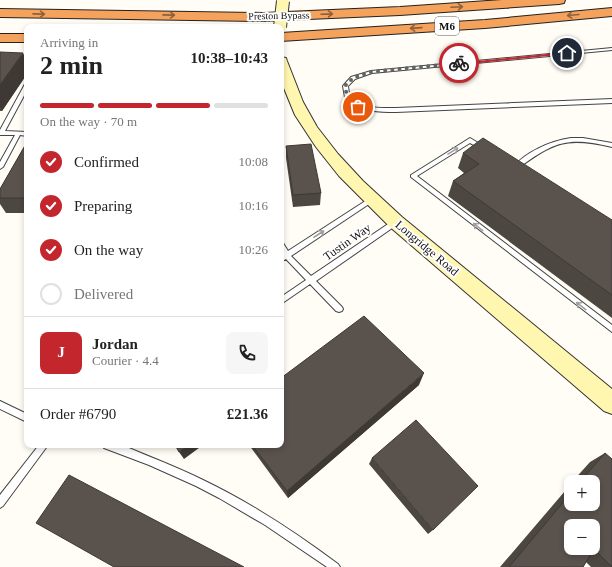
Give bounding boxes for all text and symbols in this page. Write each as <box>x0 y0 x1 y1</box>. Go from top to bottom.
one-way arrow <box>450 4 463 11</box>
street label: Preston Bypass <box>248 9 310 22</box>
one-way arrow <box>32 10 45 18</box>
one-way arrow <box>320 10 333 18</box>
one-way arrow <box>162 11 175 19</box>
one-way arrow <box>567 12 580 19</box>
road number: M6 <box>435 17 459 35</box>
one-way arrow <box>410 25 423 32</box>
text: Arriving in <box>40 35 98 50</box>
pin <box>550 36 584 70</box>
icon: home <box>556 42 578 64</box>
courier <box>439 43 479 83</box>
text: 10:38–10:43 <box>191 50 268 66</box>
text: 2 min <box>40 51 103 80</box>
icon: bike <box>448 52 470 74</box>
pin <box>341 90 375 124</box>
icon: bag <box>347 96 369 118</box>
text: On the way · 70 m <box>40 114 137 129</box>
one-way arrow <box>447 147 458 155</box>
icon: check <box>40 151 62 173</box>
text: Confirmed <box>74 154 139 170</box>
text: 10:08 <box>238 154 268 169</box>
icon: check <box>40 195 62 217</box>
text: Preparing <box>74 198 132 214</box>
text: 10:16 <box>238 198 268 213</box>
street label: Longridge Road <box>392 217 462 279</box>
street label: Tustin Way <box>321 221 373 263</box>
one-way arrow <box>473 222 484 231</box>
one-way arrow <box>313 230 325 238</box>
icon: check <box>40 239 62 261</box>
text: On the way <box>74 242 143 258</box>
text: 10:26 <box>238 242 268 257</box>
text: Delivered <box>74 286 133 302</box>
one-way arrow <box>576 301 587 310</box>
button: phone <box>226 332 268 374</box>
text: Jordan <box>92 336 138 352</box>
text: J <box>57 344 65 360</box>
text: Courier · 4.4 <box>92 353 159 368</box>
text: Order #6790 <box>40 406 116 422</box>
text: £21.36 <box>227 406 268 422</box>
map controls <box>564 475 600 555</box>
button: + <box>564 475 600 511</box>
button: − <box>564 519 600 555</box>

